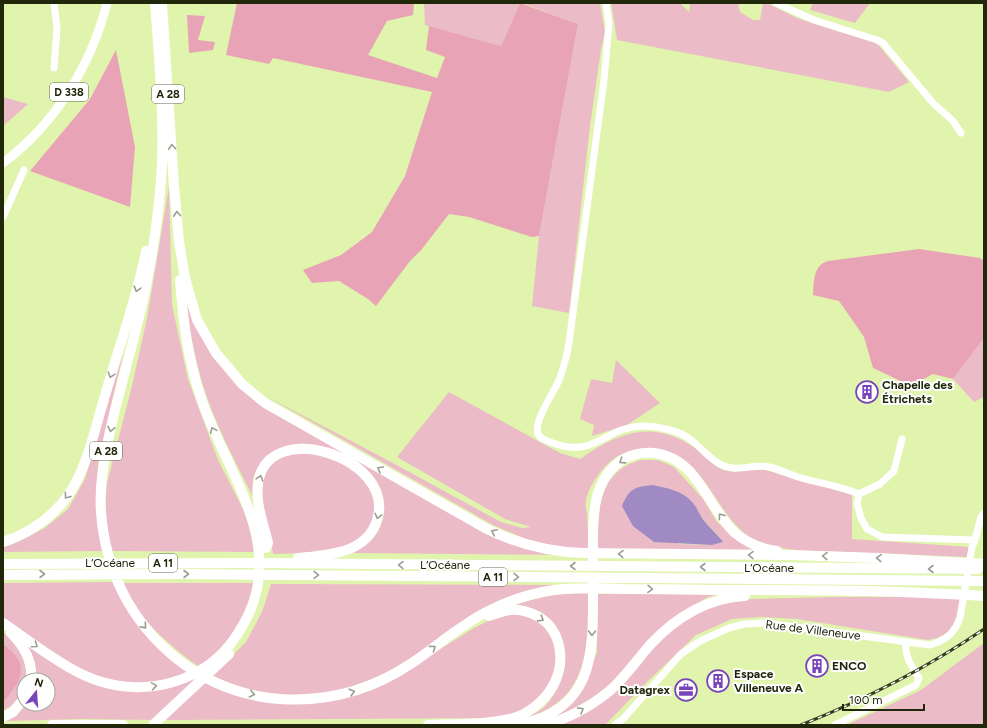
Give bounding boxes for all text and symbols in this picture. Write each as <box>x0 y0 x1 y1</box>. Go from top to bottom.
road number: D 338 <box>50 83 88 101</box>
road number: A 28 <box>152 85 184 103</box>
one-way arrow <box>168 144 176 150</box>
one-way arrow <box>172 211 181 217</box>
one-way arrow <box>133 286 141 293</box>
one-way arrow <box>107 371 116 378</box>
place label: Chapelle des Étrichets <box>882 378 953 406</box>
building icon: Chapelle des Étrichets <box>854 379 880 405</box>
one-way arrow <box>107 426 115 432</box>
one-way arrow <box>210 427 218 434</box>
road number: A 28 <box>90 442 122 460</box>
one-way arrow <box>619 456 626 463</box>
one-way arrow <box>377 466 385 473</box>
one-way arrow <box>255 475 264 482</box>
one-way arrow <box>64 492 71 499</box>
one-way arrow <box>374 512 383 519</box>
one-way arrow <box>719 514 726 521</box>
one-way arrow <box>491 529 498 537</box>
one-way arrow <box>618 550 624 558</box>
one-way arrow <box>748 551 754 559</box>
one-way arrow <box>822 552 828 560</box>
road number: A 11 <box>149 554 177 572</box>
one-way arrow <box>876 554 882 562</box>
street label: L’Océane <box>85 556 136 570</box>
street label: L’Océane <box>420 558 471 572</box>
one-way arrow <box>398 561 404 569</box>
street label: L’Océane <box>744 561 795 575</box>
one-way arrow <box>570 562 576 570</box>
one-way arrow <box>700 563 706 571</box>
one-way arrow <box>928 565 934 573</box>
road number: A 11 <box>479 568 507 586</box>
one-way arrow <box>39 570 45 578</box>
one-way arrow <box>183 570 189 578</box>
one-way arrow <box>313 571 319 580</box>
one-way arrow <box>513 573 519 581</box>
one-way arrow <box>647 585 653 593</box>
one-way arrow <box>537 614 544 622</box>
street label: Rue de Villeneuve <box>765 617 862 643</box>
one-way arrow <box>139 622 146 629</box>
one-way arrow <box>588 630 597 636</box>
one-way arrow <box>31 640 38 648</box>
one-way arrow <box>428 646 435 653</box>
building icon: ENCO <box>804 653 830 679</box>
place label: ENCO <box>832 659 867 673</box>
place label: Espace Villeneuve A <box>734 667 804 695</box>
building icon: Espace Villeneuve A <box>705 668 731 694</box>
north arrow <box>16 672 56 712</box>
text: N <box>33 675 45 690</box>
office icon: Datagrex <box>673 677 699 703</box>
one-way arrow <box>151 682 158 691</box>
place label: Datagrex <box>619 683 671 697</box>
scale bar <box>843 686 924 712</box>
one-way arrow <box>349 688 356 696</box>
one-way arrow <box>249 690 255 698</box>
text: 100 m <box>849 693 883 707</box>
one-way arrow <box>577 707 585 715</box>

